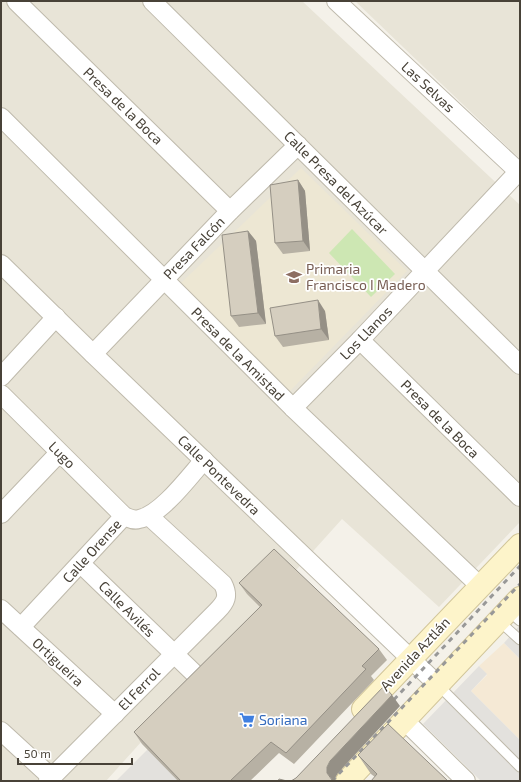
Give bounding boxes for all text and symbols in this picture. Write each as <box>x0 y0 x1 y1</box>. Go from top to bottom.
street label: Las Selvas <box>398 58 458 116</box>
street label: Presa de la Boca <box>80 63 167 148</box>
street label: Calle Presa del Azúcar <box>281 127 392 238</box>
street label: Presa Falcón <box>159 213 228 283</box>
place label: Primaria Francisco I Madero <box>306 260 426 293</box>
school or university icon: Primaria Francisco I Madero <box>285 268 303 286</box>
street label: Los Llanos <box>336 302 395 363</box>
street label: Presa de la Amistad <box>188 303 289 404</box>
street label: Presa de la Boca <box>398 376 483 461</box>
street label: Calle Pontevedra <box>175 431 264 518</box>
street label: Lugo <box>45 438 79 472</box>
street label: Calle Orense <box>59 515 125 586</box>
street label: Calle Avilés <box>96 577 159 640</box>
street label: Avenida Aztlán <box>376 613 453 694</box>
street label: Ortigueira <box>29 634 87 690</box>
street label: El Ferrol <box>114 663 164 714</box>
supermarket icon: Soriana <box>238 711 256 729</box>
place label: Soriana <box>259 711 307 728</box>
scale bar <box>18 740 132 766</box>
text: 50 m <box>24 746 51 760</box>

